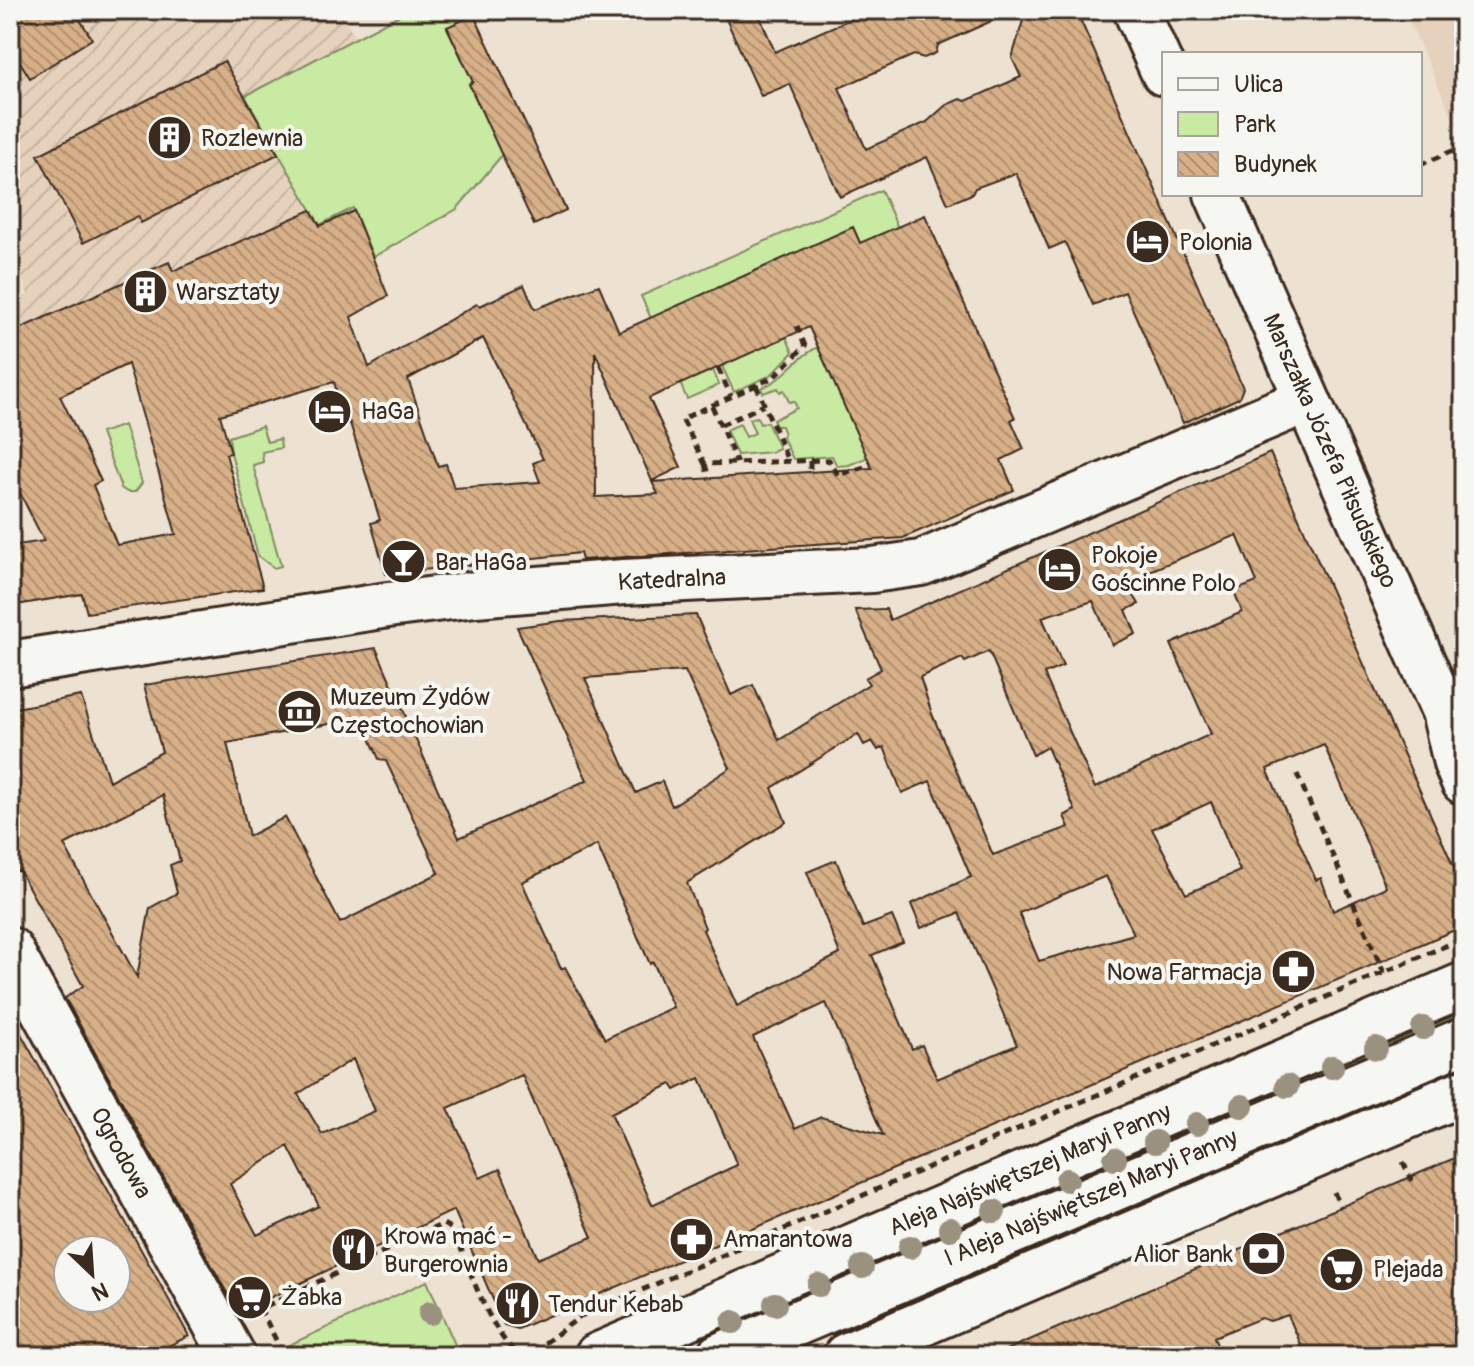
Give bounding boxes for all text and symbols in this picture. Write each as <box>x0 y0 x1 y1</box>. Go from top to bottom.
legend <box>1162 52 1422 196</box>
text: Ulica <box>1234 70 1283 99</box>
text: Park <box>1234 110 1276 139</box>
building icon: Rozlewnia <box>146 114 194 162</box>
place label: Rozlewnia <box>201 124 303 153</box>
text: Budynek <box>1234 150 1317 179</box>
hotel icon: Polonia <box>1124 218 1172 266</box>
place label: Polonia <box>1179 228 1253 257</box>
building icon: Warsztaty <box>121 268 169 316</box>
place label: Warsztaty <box>176 278 280 307</box>
street label: Marszałka Józefa Piłsudskiego <box>1256 309 1404 593</box>
hotel icon: HaGa <box>306 387 354 435</box>
place label: HaGa <box>361 397 414 426</box>
bar icon: Bar HaGa <box>380 538 428 586</box>
place label: Pokoje Gościnne Polo <box>1091 541 1236 598</box>
hotel icon: Pokoje Gościnne Polo <box>1036 545 1084 593</box>
place label: Bar HaGa <box>435 548 527 577</box>
street label: Katedralna <box>617 563 727 597</box>
place label: Muzeum Żydów Częstochowian <box>330 683 490 740</box>
museum icon: Muzeum Żydów Częstochowian <box>275 687 323 735</box>
pharmacy icon: Nowa Farmacja <box>1269 948 1317 996</box>
place label: Nowa Farmacja <box>1106 958 1262 987</box>
street label: Aleja Najświętszej Maryi Panny <box>885 1097 1175 1243</box>
street label: Ogrodowa <box>84 1102 158 1204</box>
street label: I Aleja Najświętszej Maryi Panny <box>940 1123 1242 1273</box>
pharmacy icon: Amarantowa <box>668 1215 716 1263</box>
place label: Krowa mać - Burgerownia <box>384 1222 512 1279</box>
place label: Amarantowa <box>723 1225 853 1254</box>
restaurant icon: Krowa mać - Burgerownia <box>329 1226 377 1274</box>
bank icon: Alior Bank <box>1240 1230 1288 1278</box>
north arrow <box>52 1234 132 1314</box>
place label: Alior Bank <box>1133 1240 1233 1269</box>
supermarket icon: Plejada <box>1318 1245 1366 1293</box>
place label: Plejada <box>1373 1255 1443 1284</box>
supermarket icon: Żabka <box>226 1273 274 1321</box>
text: N <box>87 1275 113 1307</box>
restaurant icon: Tendur Kebab <box>493 1280 541 1328</box>
place label: Żabka <box>281 1283 342 1312</box>
place label: Tendur Kebab <box>548 1290 683 1319</box>

